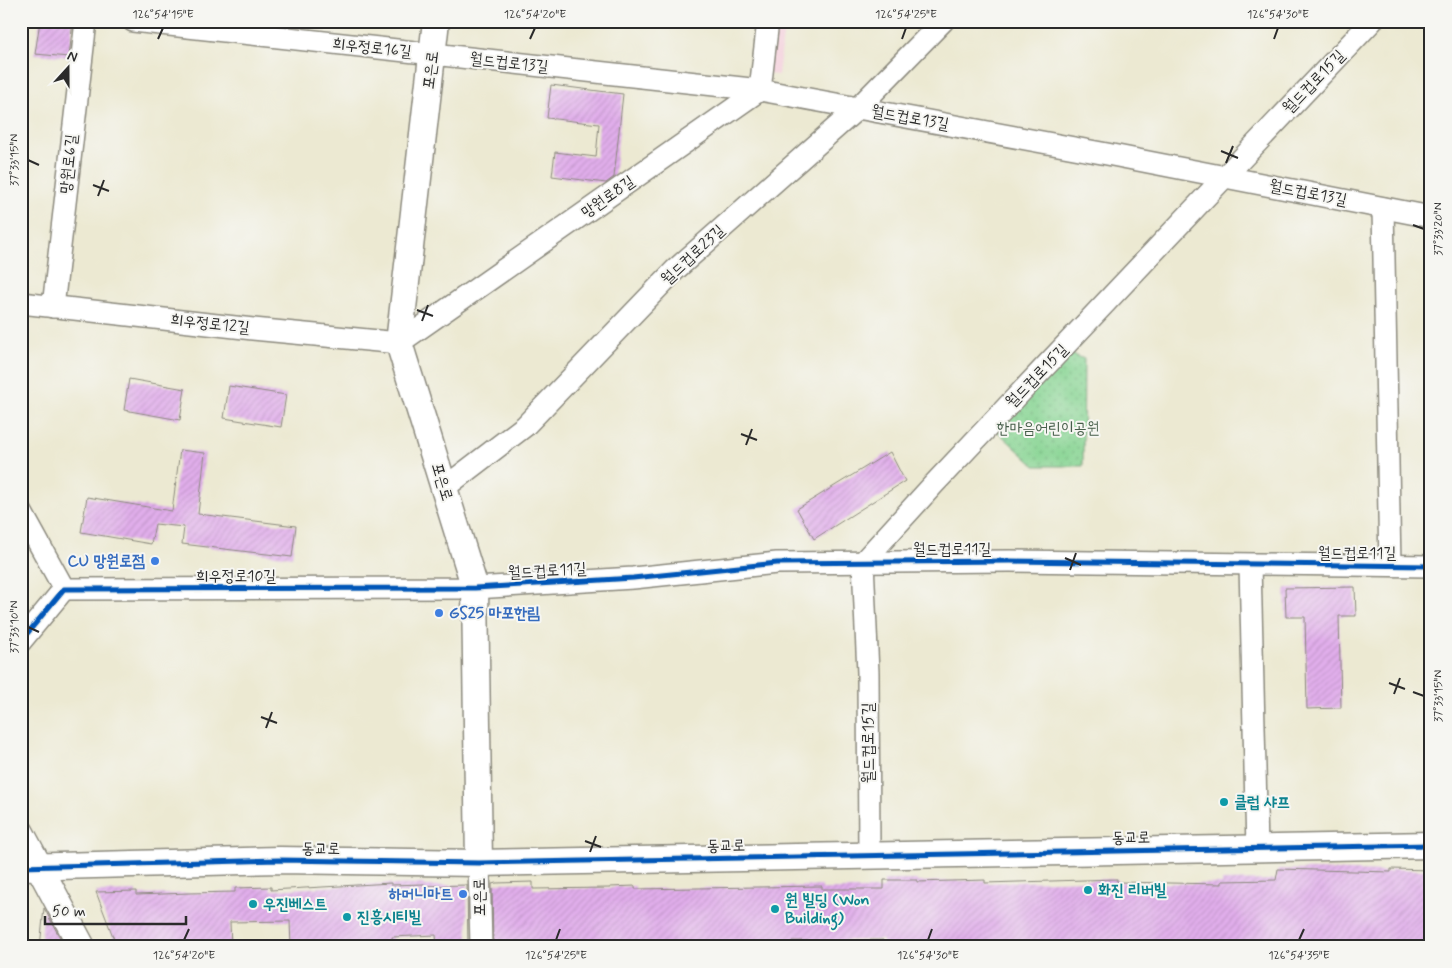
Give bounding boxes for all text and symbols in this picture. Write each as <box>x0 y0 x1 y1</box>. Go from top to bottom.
text: 126°54'15"E <box>132 7 194 23</box>
text: 126°54'20"E <box>504 7 566 23</box>
text: 126°54'25"E <box>875 7 937 23</box>
text: 126°54'30"E <box>1247 7 1309 23</box>
street label: 희우정로16길 <box>331 33 413 63</box>
north arrow <box>42 42 92 92</box>
street label: 월드컵로15길 <box>1278 45 1350 118</box>
text: N <box>65 47 80 67</box>
street label: 월드컵로13길 <box>469 48 549 78</box>
street label: 포은로 <box>418 50 444 90</box>
street label: 월드컵로13길 <box>869 101 951 135</box>
street label: 망원로6길 <box>55 133 83 195</box>
text: 37°33'15"N <box>7 134 23 186</box>
street label: 망원로8길 <box>577 171 639 223</box>
street label: 월드컵로13길 <box>1267 175 1349 211</box>
text: 37°33'20"N <box>1431 202 1447 256</box>
street label: 월드컵로23길 <box>657 220 729 290</box>
street label: 희우정로12길 <box>169 309 251 339</box>
street label: 월드컵로15길 <box>1001 339 1073 412</box>
park label: 한마음어린이공원 <box>997 418 1100 439</box>
street label: 포은로 <box>426 460 458 504</box>
street label: 월드컵로11길 <box>913 539 991 560</box>
street label: 월드컵로11길 <box>1318 543 1396 564</box>
place label: CU 망원로점 <box>67 551 145 572</box>
marker: CU 망원로점 <box>149 555 161 567</box>
street label: 월드컵로11길 <box>507 558 587 584</box>
street label: 희우정로10길 <box>196 566 276 587</box>
text: 37°33'10"N <box>7 600 23 654</box>
place label: GS25 마포한림 <box>449 603 540 624</box>
marker: GS25 마포한림 <box>433 607 445 619</box>
text: 37°33'15"N <box>1431 670 1447 722</box>
street label: 월드컵로15길 <box>858 702 879 784</box>
place label: 클럽 샤프 <box>1234 792 1290 813</box>
marker: 클럽 샤프 <box>1218 796 1230 808</box>
street label: 동교로 <box>1112 827 1150 849</box>
street label: 동교로 <box>707 835 745 857</box>
street label: 동교로 <box>302 838 340 860</box>
street label: 포은로 <box>469 878 491 916</box>
place label: 화진 리버빌 <box>1098 880 1167 901</box>
place label: 하머니마트 <box>388 884 453 905</box>
marker: 화진 리버빌 <box>1082 884 1094 896</box>
marker: 하머니마트 <box>457 888 469 900</box>
place label: 원 빌딩 (Won Building) <box>785 890 869 931</box>
scale bar <box>45 893 186 925</box>
place label: 우진베스트 <box>263 894 328 915</box>
marker: 우진베스트 <box>247 898 259 910</box>
text: 50 m <box>52 902 86 922</box>
marker: 원 빌딩 (Won Building) <box>769 903 781 915</box>
place label: 진흥시티빌 <box>357 907 422 928</box>
marker: 진흥시티빌 <box>341 911 353 923</box>
text: 126°54'20"E <box>153 948 215 964</box>
text: 126°54'25"E <box>525 948 587 964</box>
text: 126°54'30"E <box>897 948 959 964</box>
text: 126°54'35"E <box>1268 948 1330 964</box>

